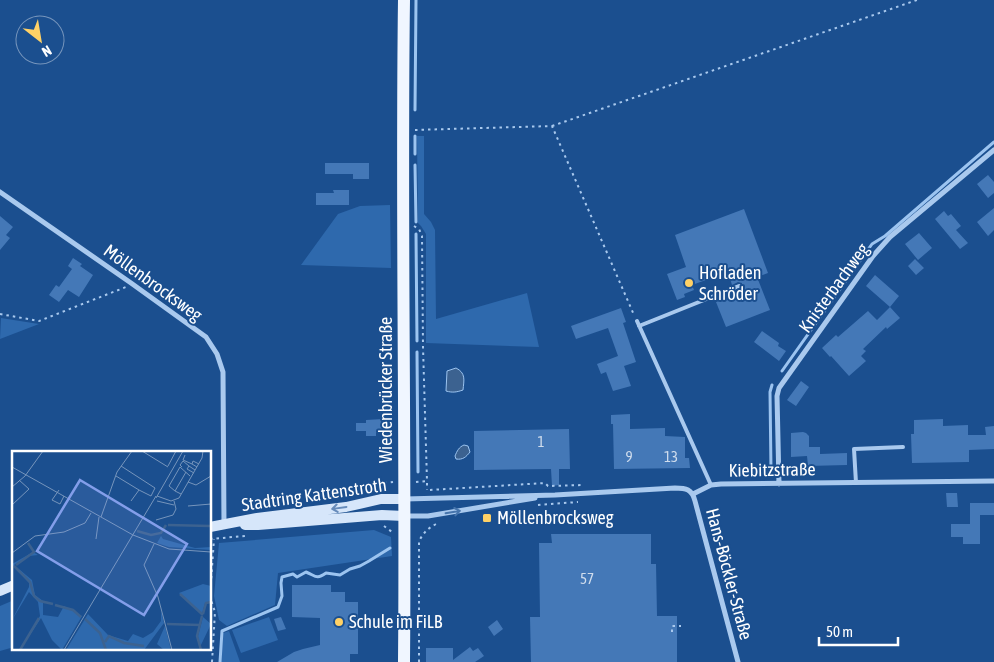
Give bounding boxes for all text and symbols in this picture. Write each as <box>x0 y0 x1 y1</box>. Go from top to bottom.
north arrow <box>15 15 65 65</box>
text: N <box>39 42 54 60</box>
street label: Knisterbachweg <box>794 239 873 336</box>
street label: Möllenbrocksweg <box>100 240 207 325</box>
place label: Hofladen Schröder <box>699 262 761 304</box>
marker: Hofladen Schröder <box>683 277 695 289</box>
street label: Wiedenbrücker Straße <box>375 317 396 463</box>
house number: 1 <box>537 433 545 450</box>
house number: 9 <box>625 448 633 465</box>
house number: 13 <box>664 448 678 465</box>
inset map <box>12 451 211 650</box>
street label: Kiebitzstraße <box>728 458 816 481</box>
street label: Stadtring Kattenstroth <box>240 474 388 515</box>
one-way arrow <box>331 503 347 513</box>
street label: Hans-Böckler-Straße <box>702 506 757 642</box>
one-way arrow <box>444 507 460 517</box>
place label: Möllenbrocksweg <box>497 507 614 528</box>
marker: Möllenbrocksweg <box>481 512 493 524</box>
house number: 57 <box>580 570 594 587</box>
place label: Schule im FiLB <box>349 611 443 632</box>
scale bar <box>819 614 898 646</box>
marker: Schule im FiLB <box>333 616 345 628</box>
text: 50 m <box>826 623 853 640</box>

